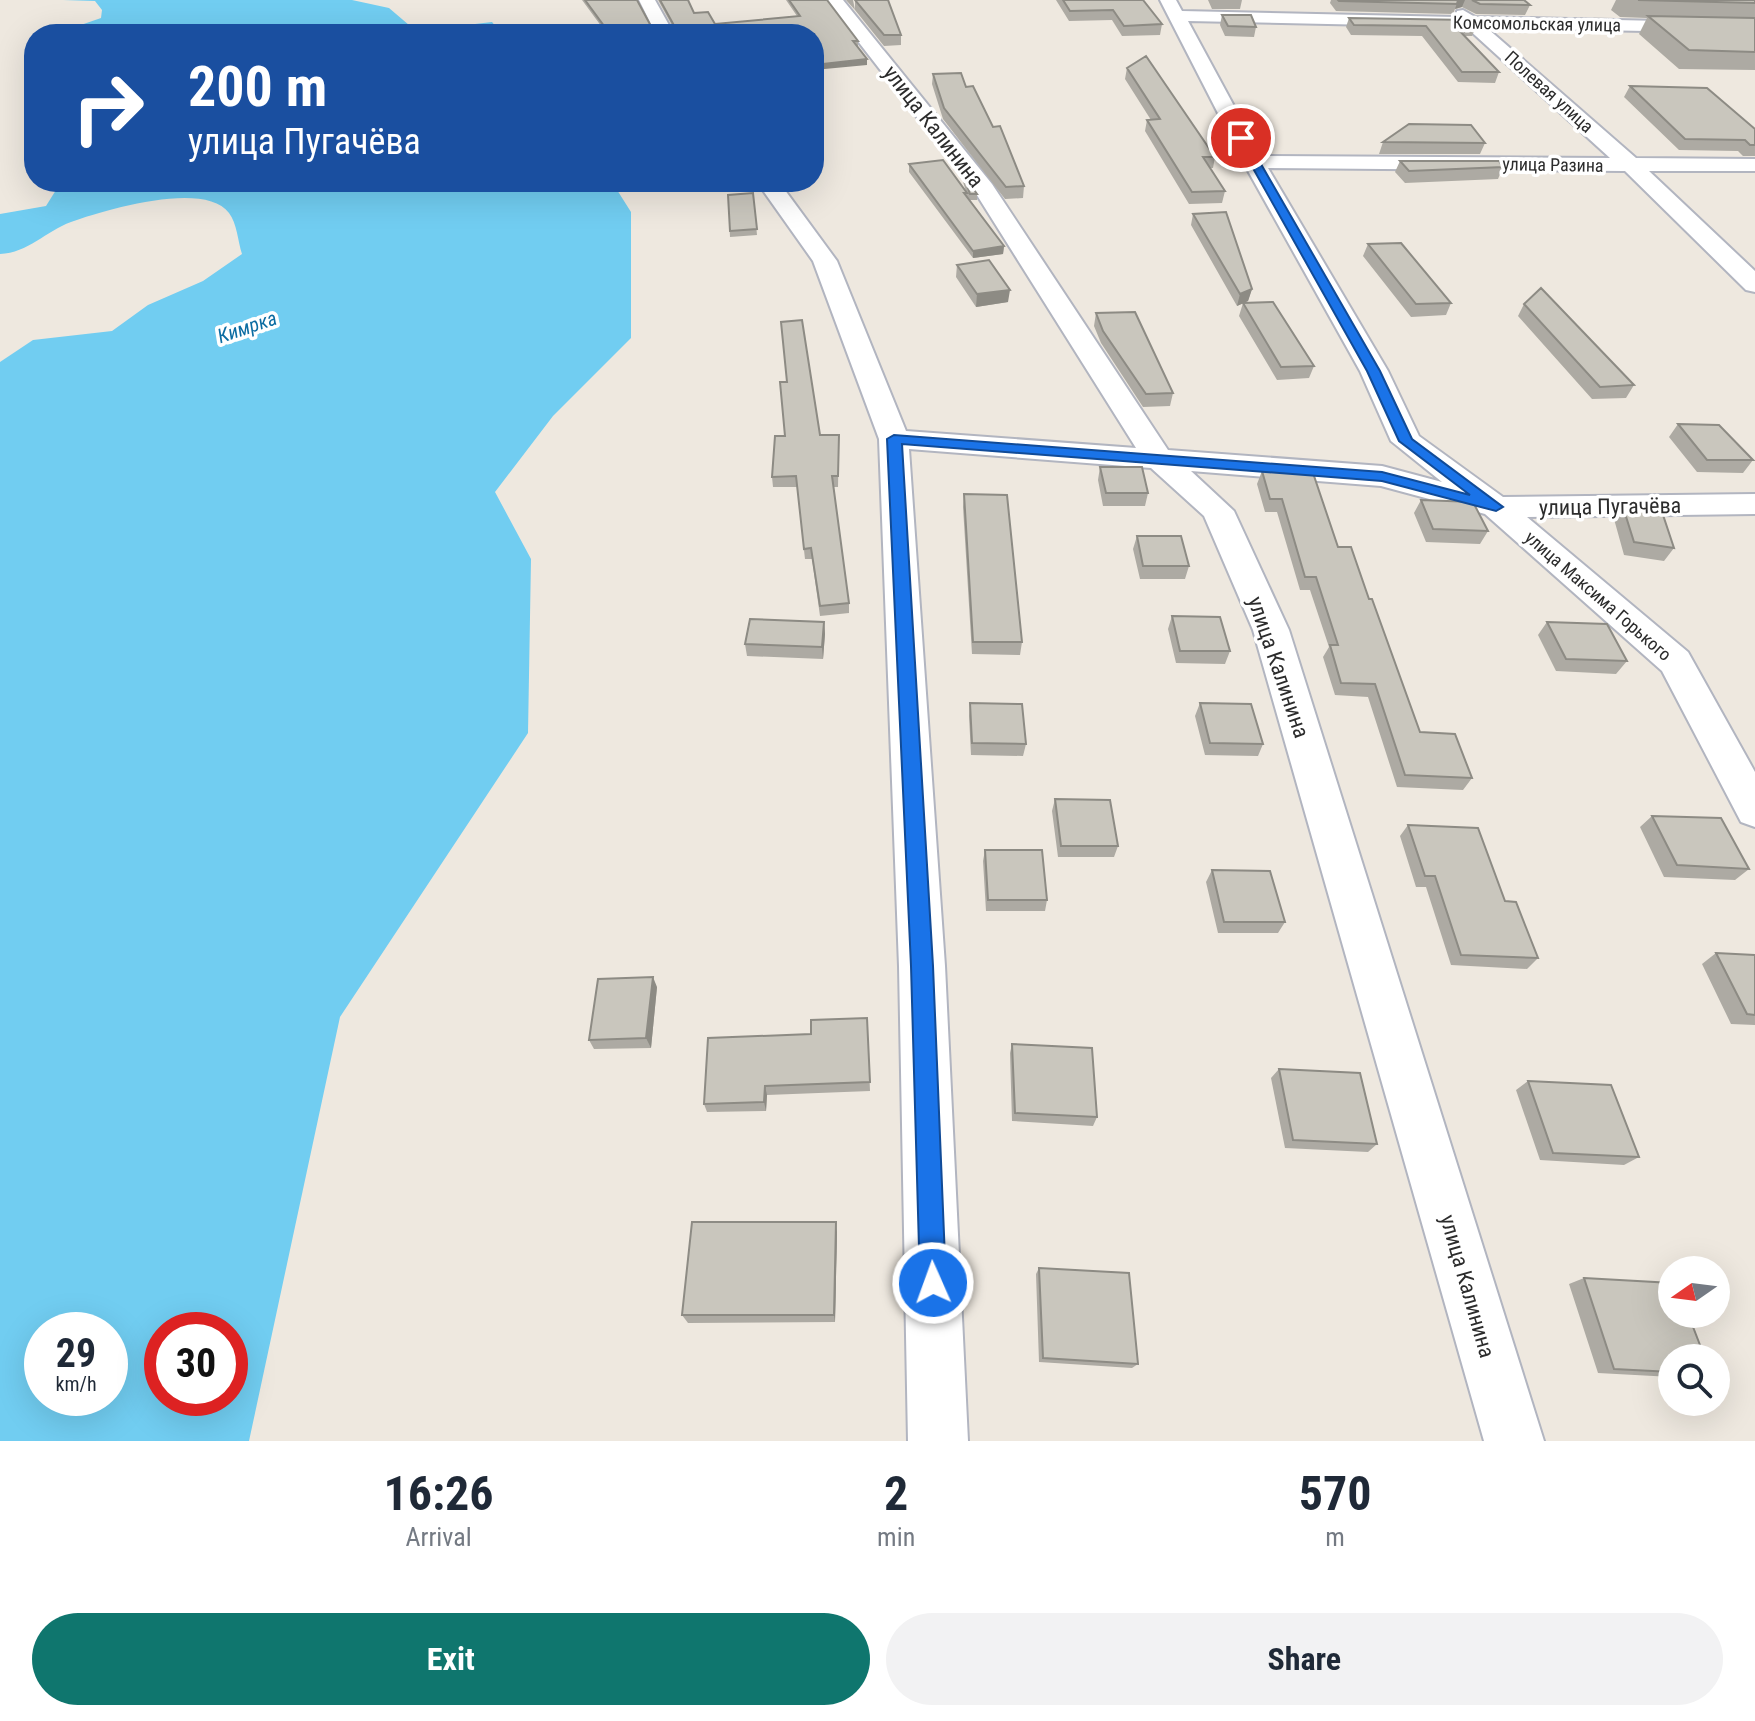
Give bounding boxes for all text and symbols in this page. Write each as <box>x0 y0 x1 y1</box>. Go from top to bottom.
street label: Комсомольская улица <box>1453 12 1621 35</box>
street label: Полевая улица <box>1501 46 1598 137</box>
text: 200 m <box>188 54 327 120</box>
icon: right <box>56 56 160 160</box>
street label: улица Калинина <box>878 60 989 192</box>
pin <box>1207 104 1275 172</box>
icon: arrive <box>1219 116 1263 160</box>
text: улица Пугачёва <box>188 121 421 163</box>
street label: улица Разина <box>1502 153 1604 176</box>
water label: Кимрка <box>214 306 280 348</box>
street label: улица Пугачёва <box>1539 493 1681 520</box>
street label: улица Максима Горького <box>1521 526 1676 665</box>
street label: улица Калинина <box>1243 593 1314 741</box>
street label: улица Калинина <box>1435 1212 1500 1361</box>
position arrow <box>891 1241 975 1325</box>
north arrow <box>1658 1256 1730 1328</box>
map controls <box>1658 1256 1730 1416</box>
speed limit sign: 30 <box>144 1312 248 1416</box>
text: 29 <box>56 1330 96 1377</box>
button: search <box>1658 1344 1730 1416</box>
text: km/h <box>55 1372 97 1396</box>
text: 16:26 <box>383 1465 494 1522</box>
text: 2 <box>884 1465 908 1522</box>
text: 570 <box>1299 1465 1371 1522</box>
text: Arrival <box>405 1522 472 1552</box>
text: min <box>877 1522 915 1552</box>
text: m <box>1325 1522 1345 1552</box>
button: Exit <box>32 1613 870 1705</box>
button: Share <box>886 1613 1723 1705</box>

